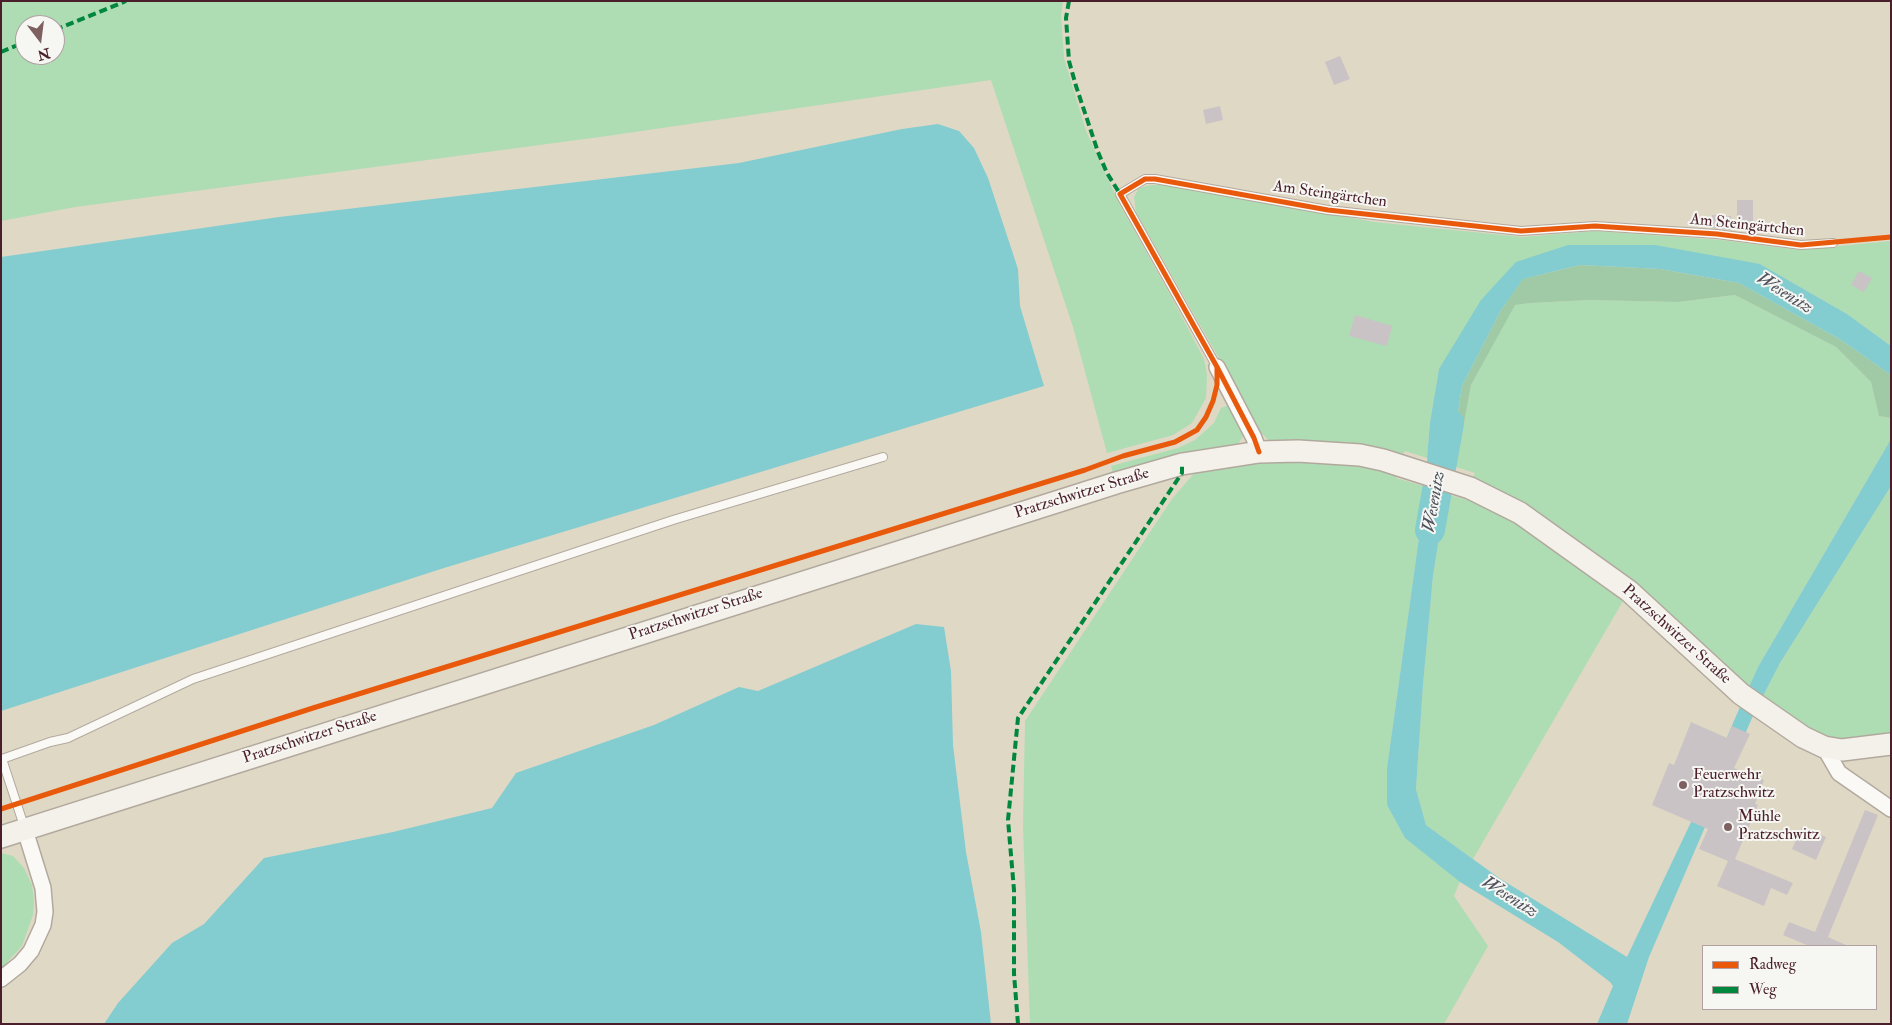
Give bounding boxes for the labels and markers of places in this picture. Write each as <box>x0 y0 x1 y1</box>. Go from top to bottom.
place label: Feuerwehr Pratzschwitz <box>1693 766 1775 804</box>
marker: Feuerwehr Pratzschwitz <box>1677 779 1689 791</box>
place label: Mühle Pratzschwitz <box>1738 808 1820 846</box>
marker: Mühle Pratzschwitz <box>1722 821 1734 833</box>

